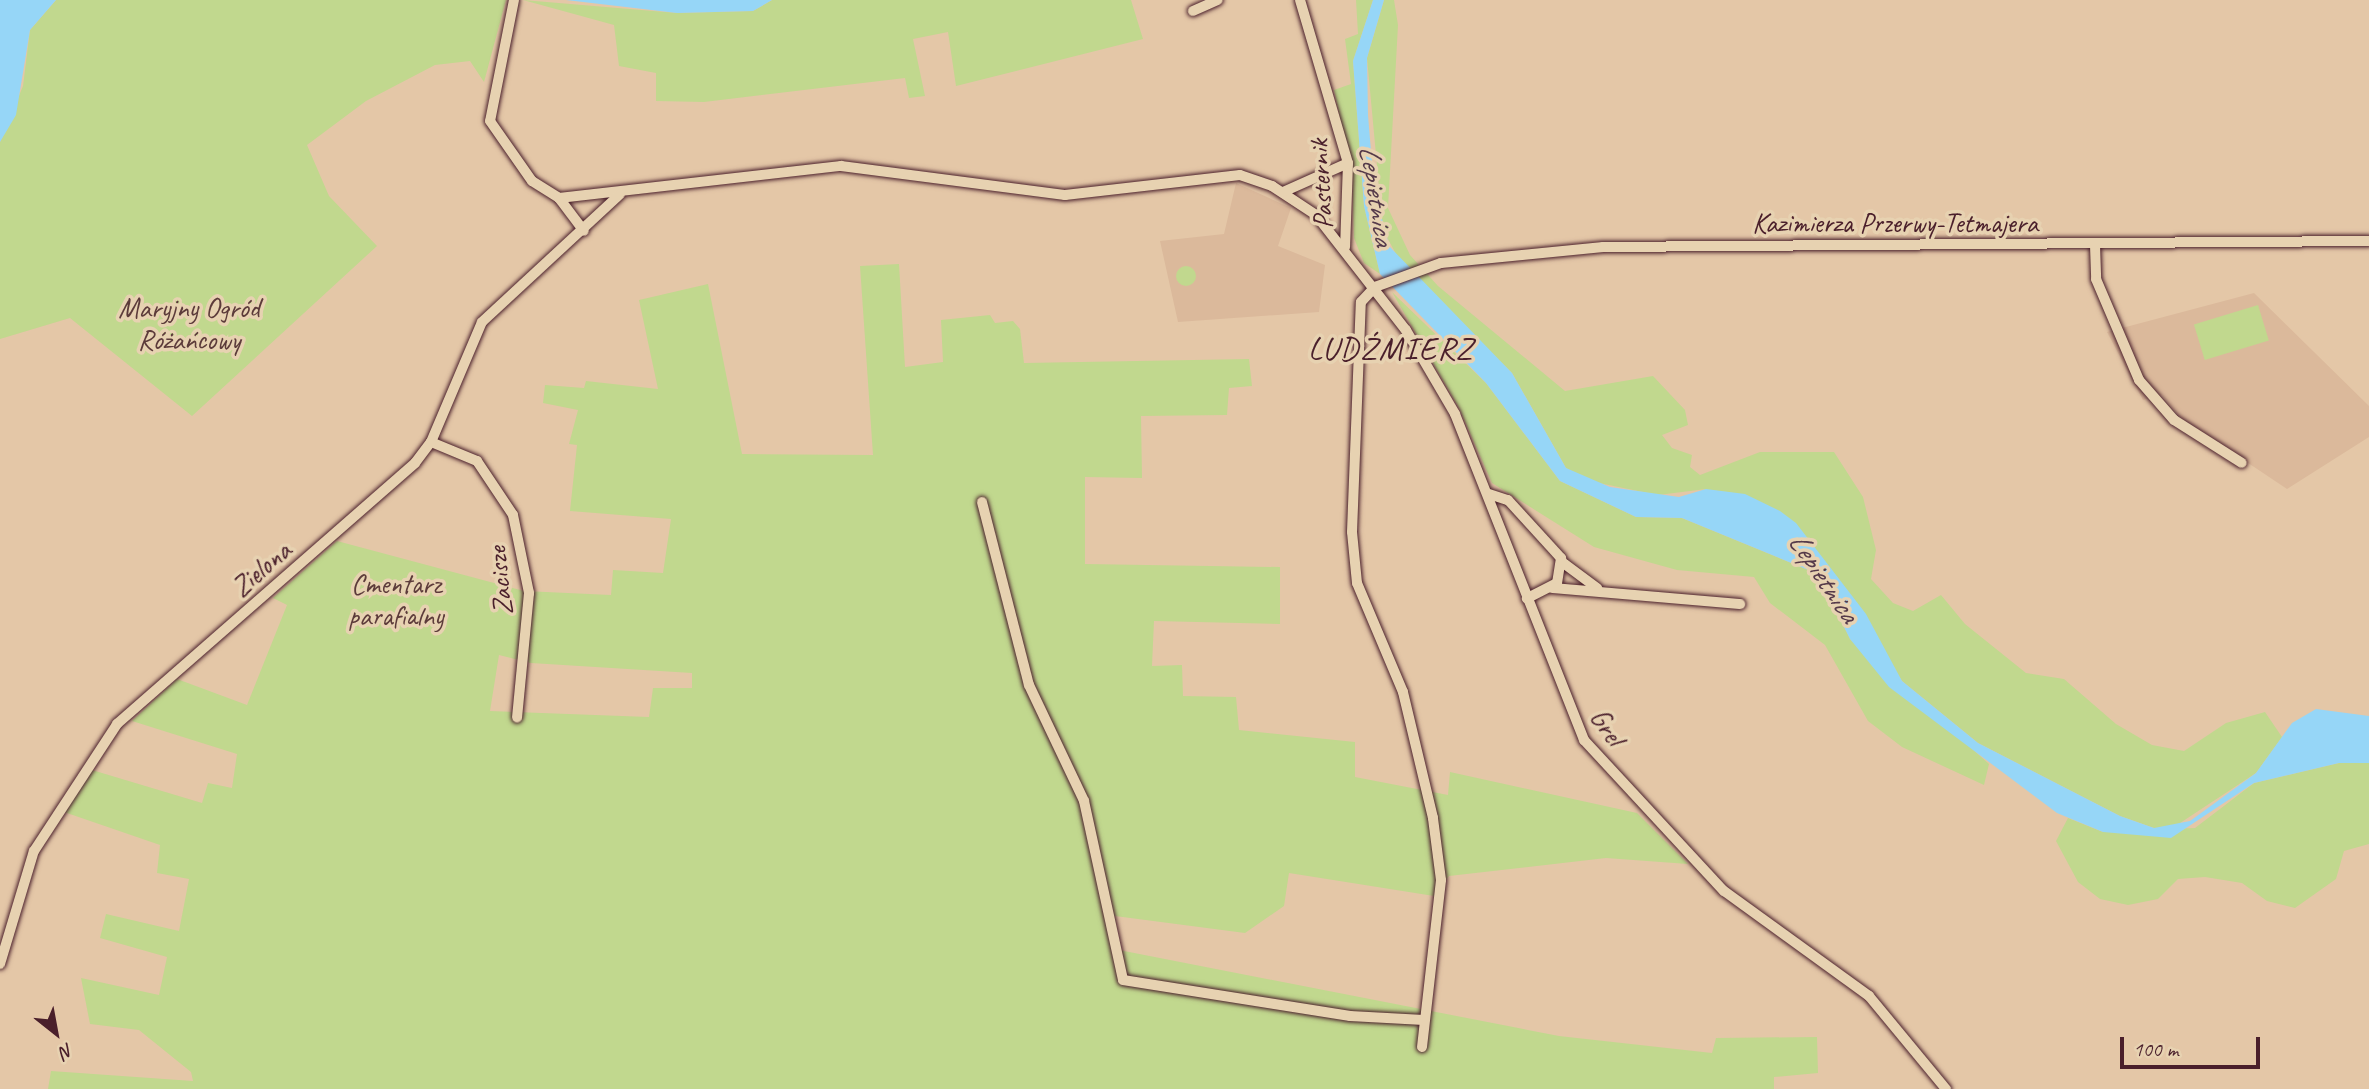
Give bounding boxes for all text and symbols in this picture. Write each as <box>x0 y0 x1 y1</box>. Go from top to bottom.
street label: Pasternik <box>1302 138 1340 230</box>
water label: Lepietnica <box>1351 142 1403 248</box>
street label: Kazimierza Przerwy-Tetmajera <box>1752 206 2038 240</box>
park label: Maryjny Ogród Różańcowy <box>118 291 260 357</box>
district label: LUDŹMIERZ <box>1309 330 1473 368</box>
water label: Lepietnica <box>1781 525 1867 629</box>
street label: Zielona <box>224 534 298 604</box>
street label: Zacisze <box>480 545 520 617</box>
park label: Cmentarz parafialny <box>348 567 444 633</box>
street label: Grel <box>1583 702 1631 752</box>
north arrow <box>21 998 91 1068</box>
scale bar <box>2124 1023 2264 1066</box>
text: 100 m <box>2133 1036 2178 1062</box>
text: N <box>56 1038 78 1064</box>

